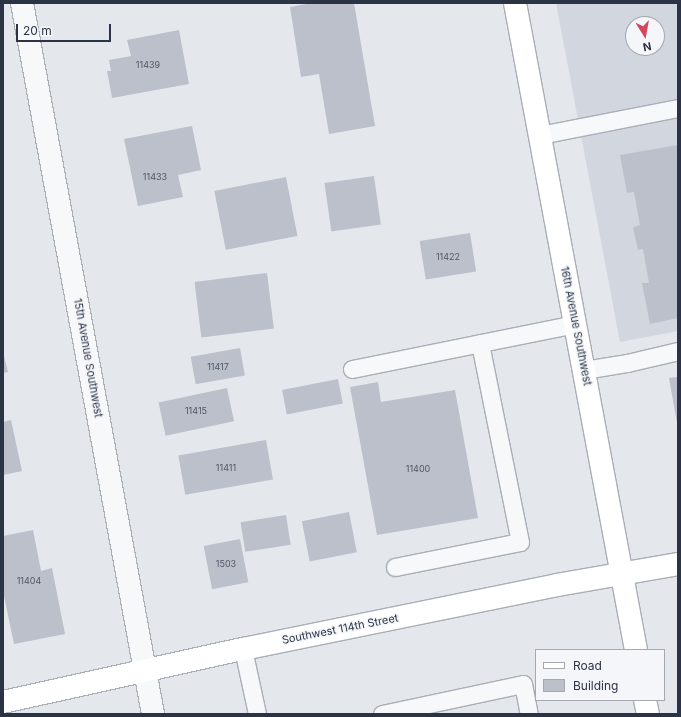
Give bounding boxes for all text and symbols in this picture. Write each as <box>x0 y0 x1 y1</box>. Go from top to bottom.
scale bar <box>18 16 113 42</box>
north arrow <box>625 16 665 56</box>
text: 20 m <box>23 23 52 38</box>
text: N <box>642 39 653 54</box>
house number: 11439 <box>136 60 160 70</box>
house number: 11433 <box>143 172 167 182</box>
house number: 11422 <box>436 252 460 262</box>
street label: 16th Avenue Southwest <box>558 265 594 387</box>
street label: 15th Avenue Southwest <box>71 297 105 419</box>
house number: 11417 <box>207 362 229 372</box>
house number: 11415 <box>185 406 207 416</box>
house number: 11411 <box>216 463 236 473</box>
house number: 11400 <box>406 464 430 474</box>
house number: 1503 <box>216 559 236 569</box>
house number: 11404 <box>17 576 41 586</box>
street label: Southwest 114th Street <box>281 611 399 647</box>
legend <box>535 649 665 701</box>
text: Road <box>573 658 602 673</box>
text: Building <box>573 678 618 693</box>

